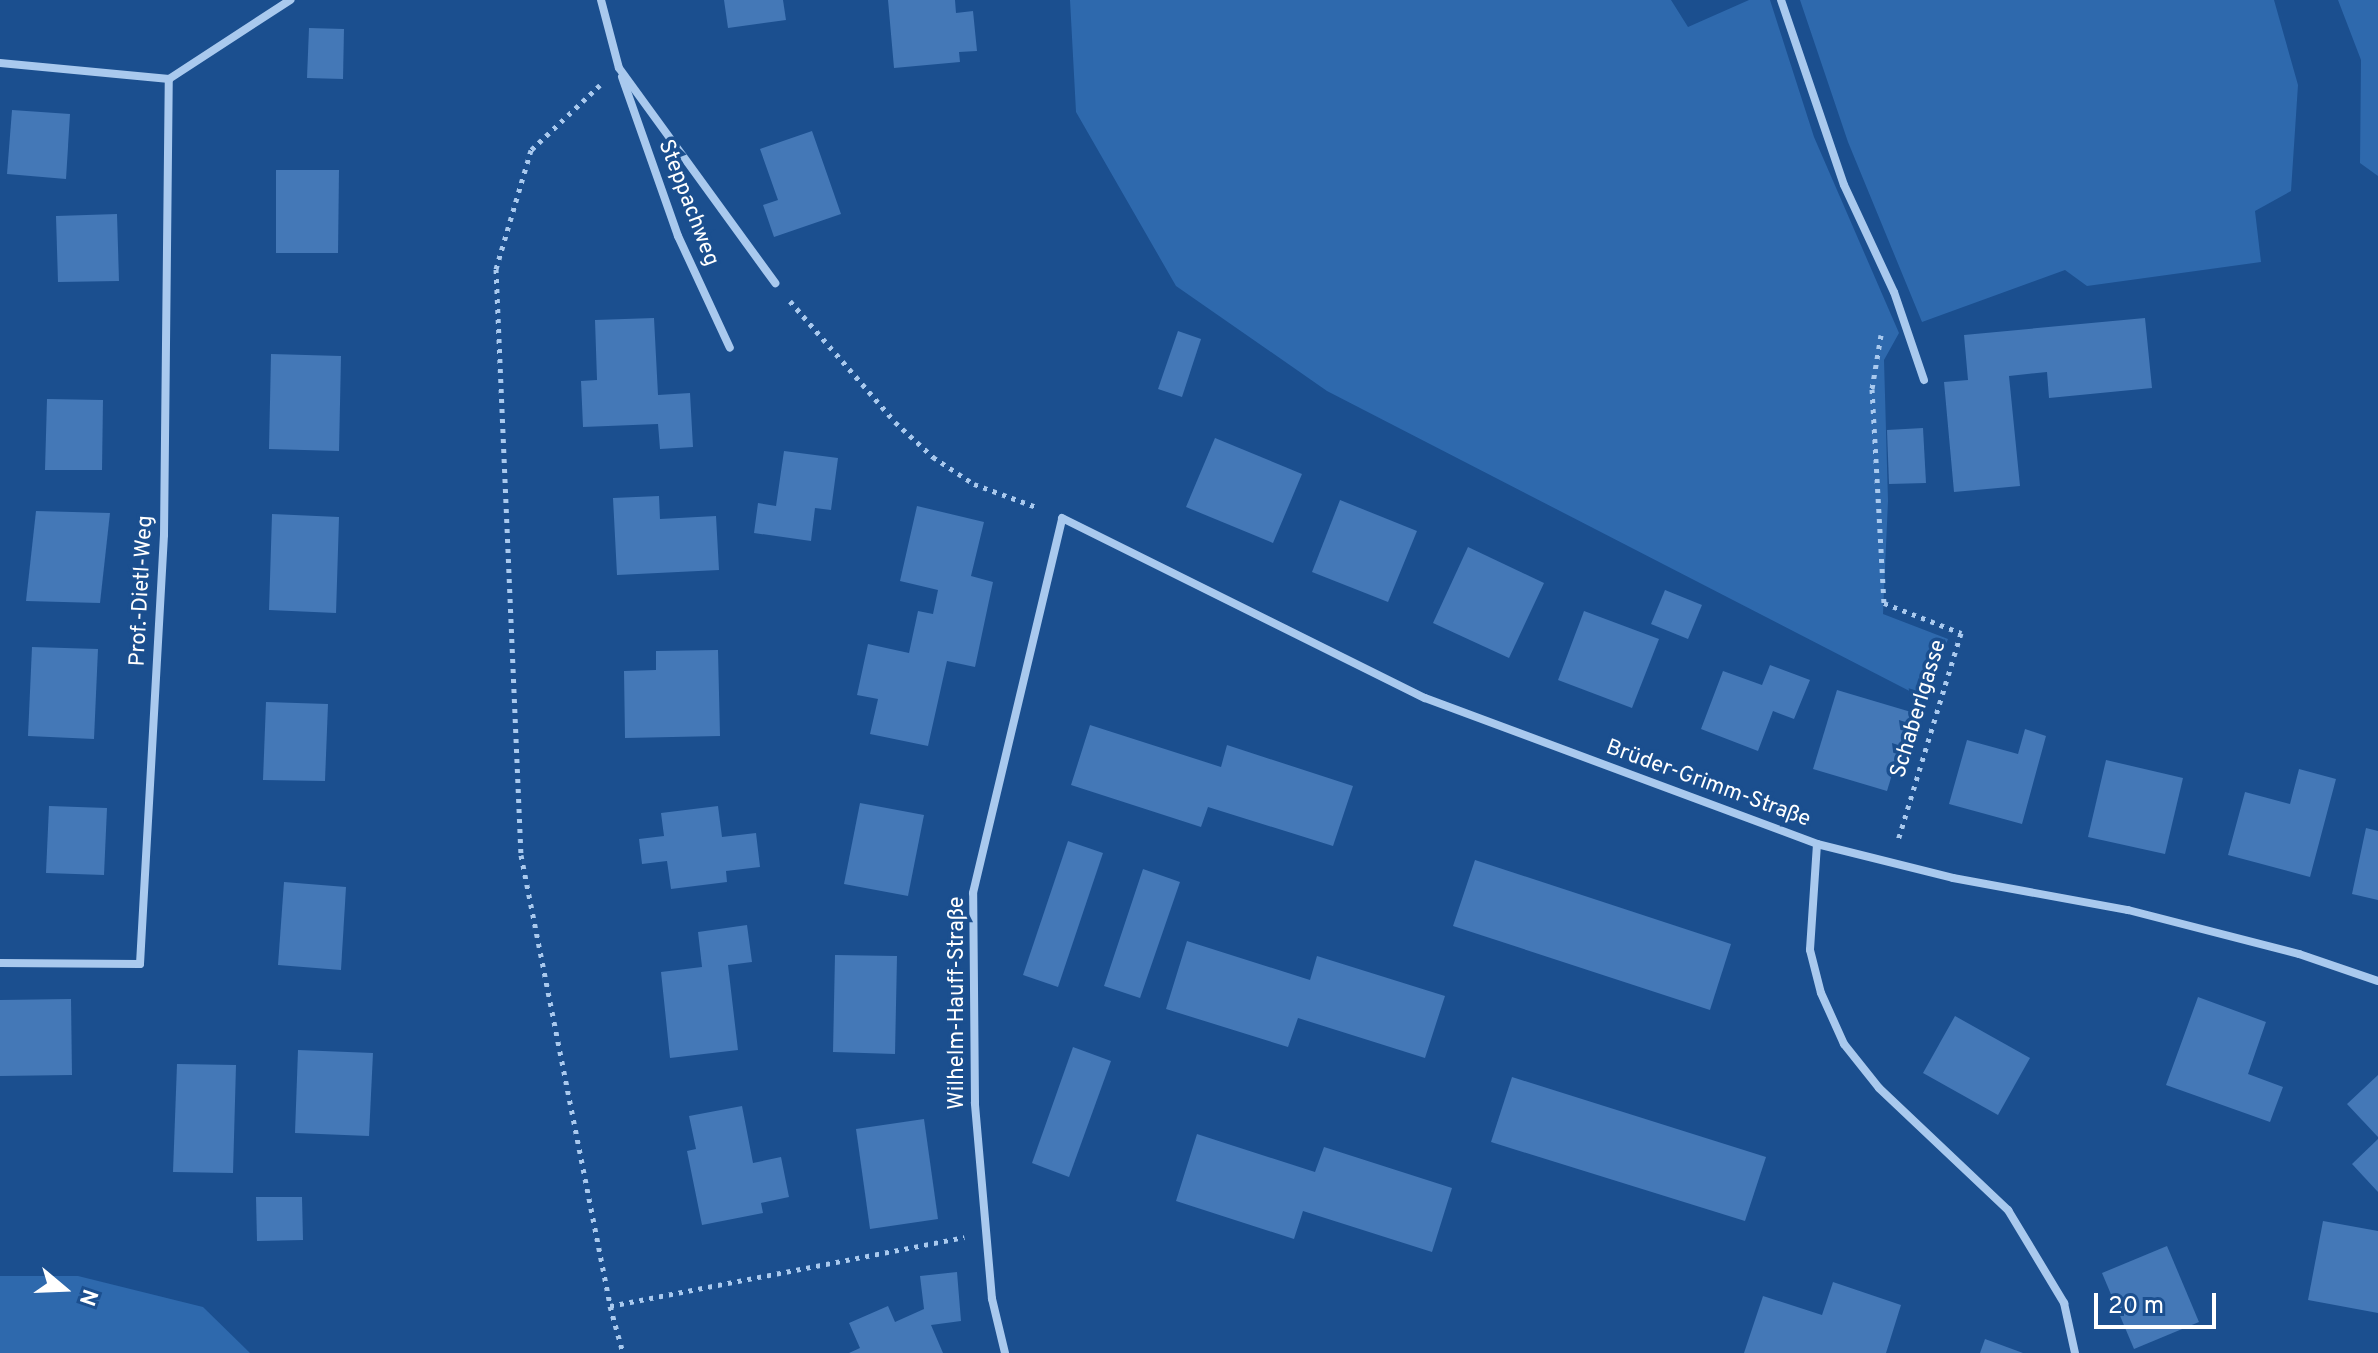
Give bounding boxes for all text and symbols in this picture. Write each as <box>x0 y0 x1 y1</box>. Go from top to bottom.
street label: Steppachweg <box>652 136 724 270</box>
street label: Prof.-Dietl-Weg <box>125 515 159 667</box>
street label: Schaberlgasse <box>1885 637 1953 781</box>
street label: Brüder-Grimm-Straße <box>1602 735 1814 833</box>
street label: Wilhelm-Hauff-Straße <box>945 896 971 1110</box>
north arrow <box>24 1249 104 1329</box>
scale bar <box>2098 1277 2220 1327</box>
text: N <box>72 1285 103 1309</box>
text: 20 m <box>2108 1292 2164 1322</box>

